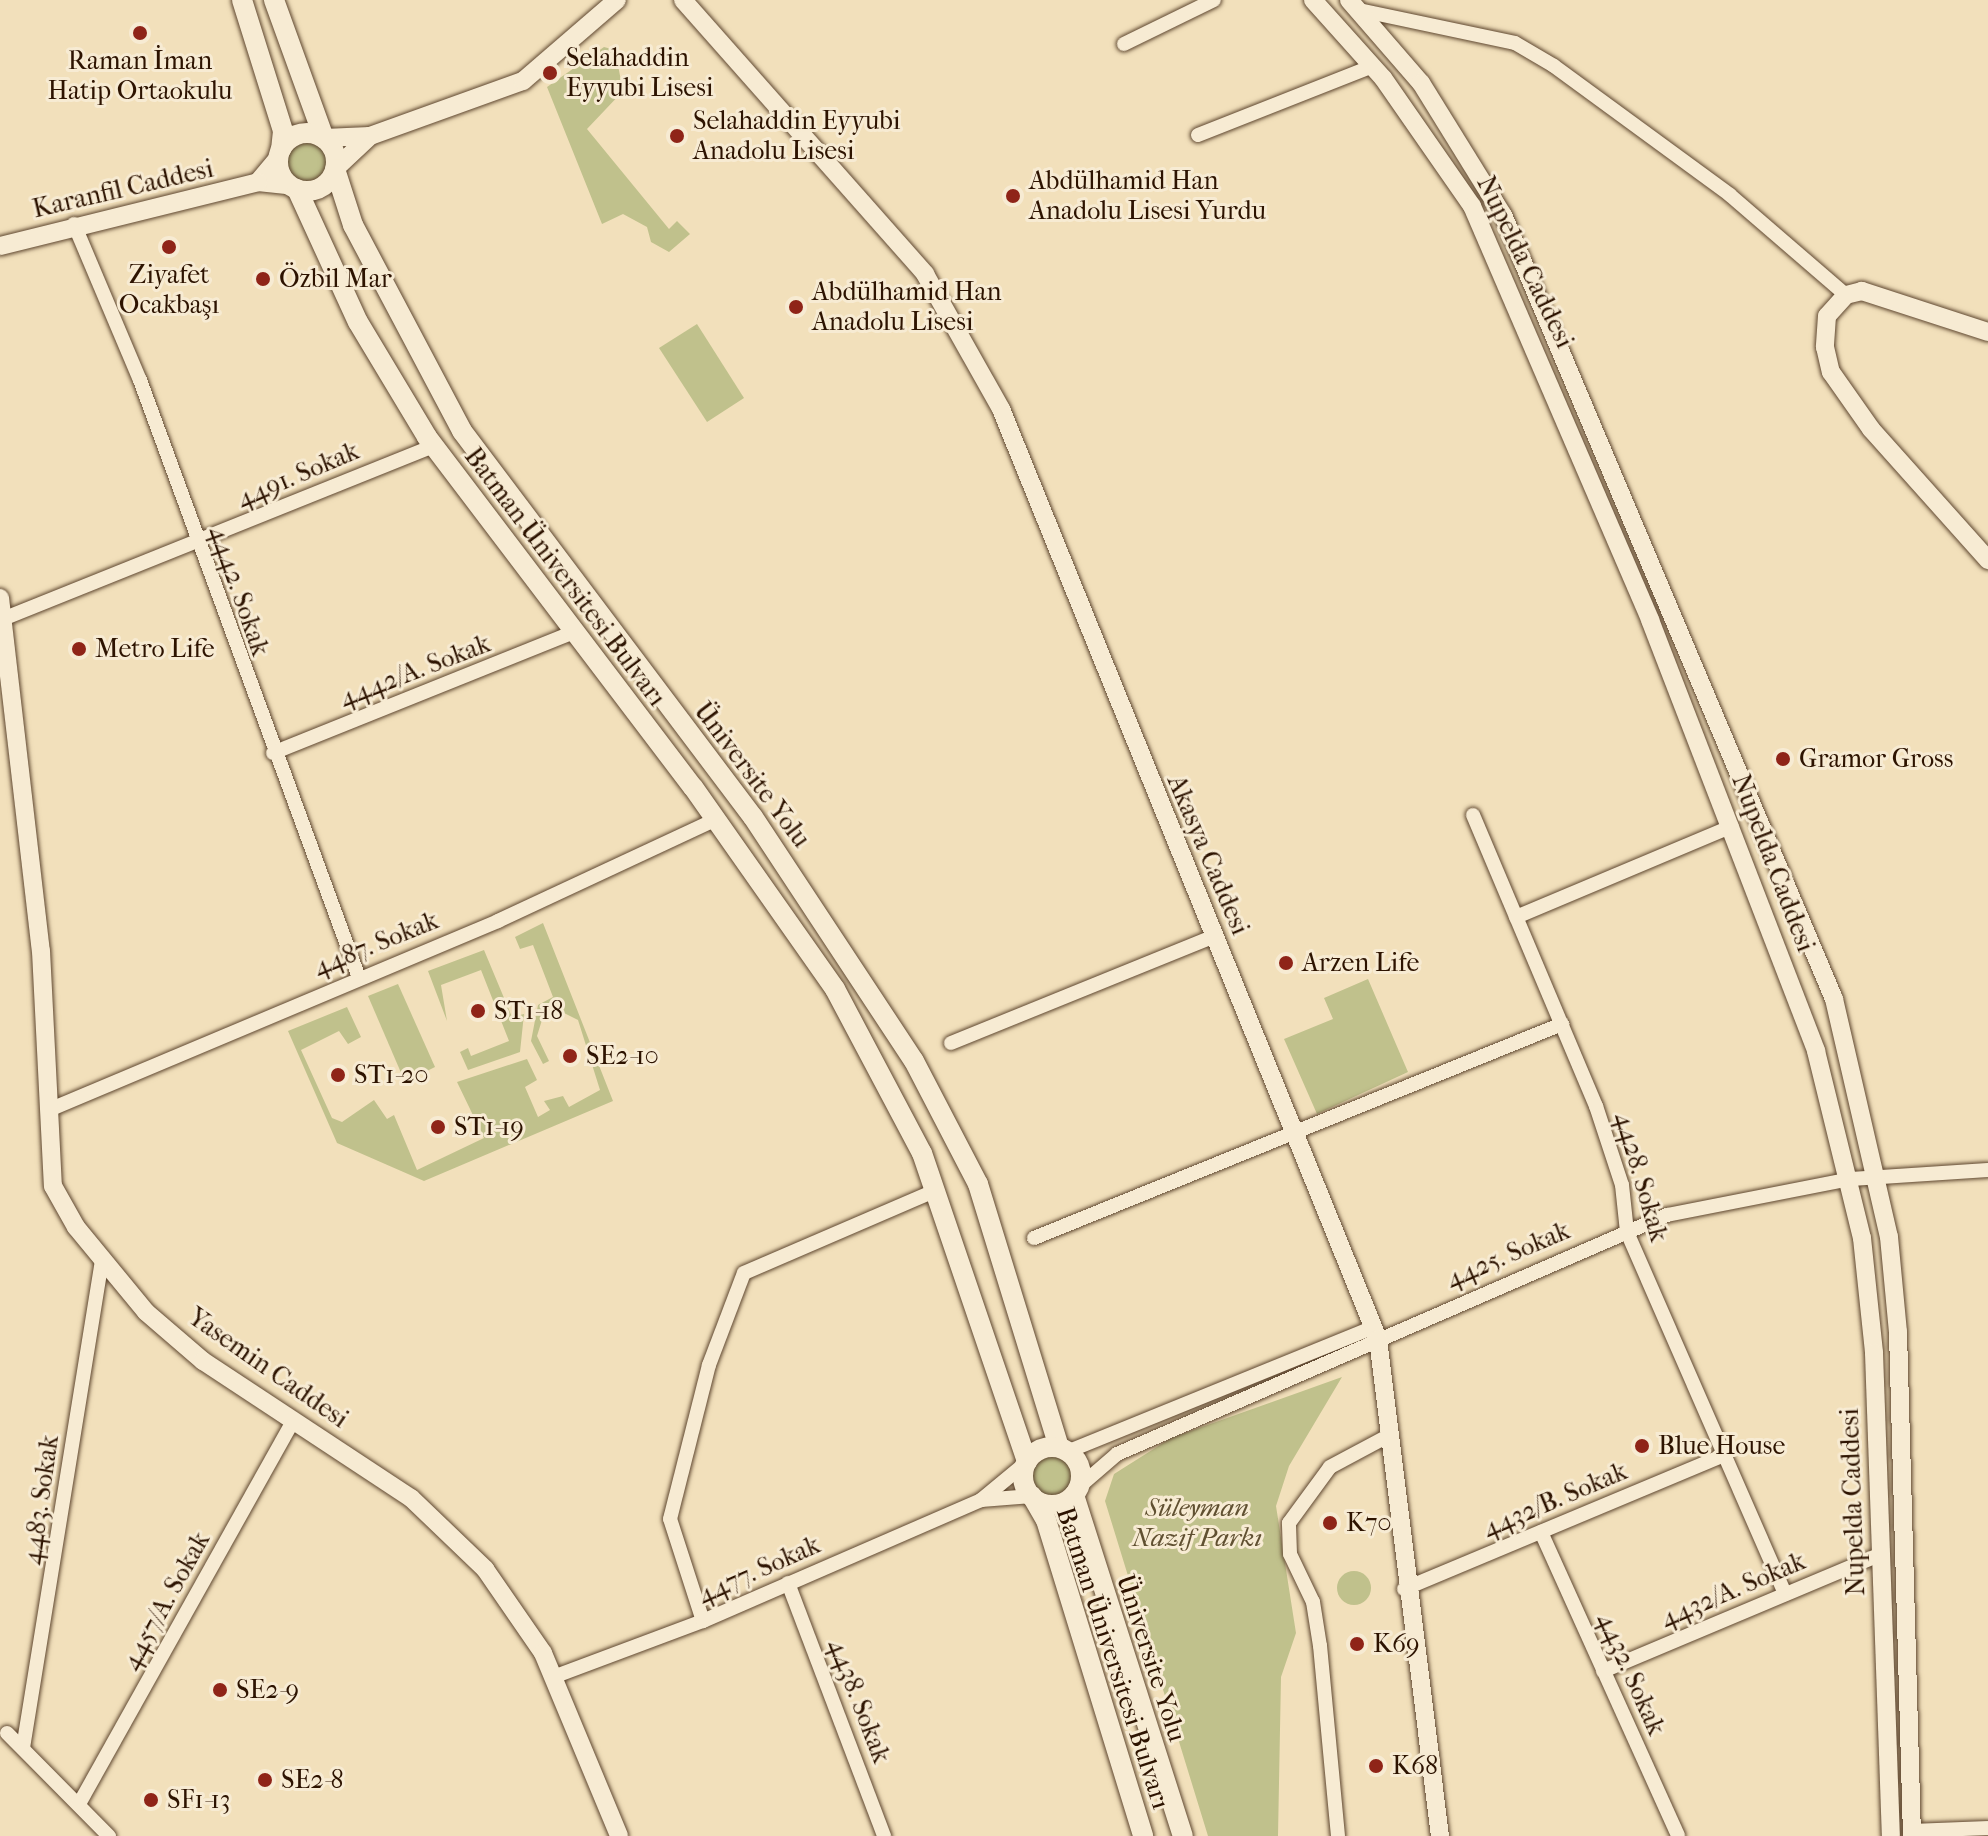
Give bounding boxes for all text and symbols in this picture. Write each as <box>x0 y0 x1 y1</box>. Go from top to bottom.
marker: Raman İman Hatip Ortaokulu <box>131 24 149 42</box>
place label: Selahaddin Eyyubi Lisesi <box>566 42 713 104</box>
place label: Raman İman Hatip Ortaokulu <box>47 45 233 106</box>
marker: Selahaddin Eyyubi Lisesi <box>541 64 559 82</box>
place label: Selahaddin Eyyubi Anadolu Lisesi <box>693 105 900 166</box>
marker: Selahaddin Eyyubi Anadolu Lisesi <box>668 127 686 145</box>
street label: Karanfil Caddesi <box>30 153 216 225</box>
place label: Abdülhamid Han Anadolu Lisesi Yurdu <box>1029 165 1266 226</box>
street label: Nupelda Caddesi <box>1470 171 1580 353</box>
marker: Abdülhamid Han Anadolu Lisesi Yurdu <box>1004 187 1022 205</box>
marker: Ziyafet Ocakbaşı <box>160 238 178 256</box>
place label: Ziyafet Ocakbaşı <box>119 259 219 320</box>
place label: Özbil Mar <box>279 263 392 295</box>
marker: Özbil Mar <box>254 270 272 288</box>
place label: Abdülhamid Han Anadolu Lisesi <box>812 276 1002 338</box>
marker: Abdülhamid Han Anadolu Lisesi <box>787 298 805 316</box>
street label: 4491. Sokak <box>232 435 364 515</box>
street label: Batman Üniversitesi Bulvarı <box>458 442 672 712</box>
street label: 4442. Sokak <box>202 522 276 660</box>
street label: 4442/A. Sokak <box>335 628 495 714</box>
place label: Metro Life <box>95 633 215 665</box>
marker: Metro Life <box>70 640 88 658</box>
street label: Üniversite Yolu <box>687 696 817 854</box>
place label: Gramor Gross <box>1799 743 1953 775</box>
marker: Gramor Gross <box>1774 750 1792 768</box>
street label: Akasya Caddesi <box>1160 770 1256 940</box>
street label: Nupelda Caddesi <box>1725 770 1821 956</box>
street label: 4487. Sokak <box>309 905 443 983</box>
place label: Arzen Life <box>1302 947 1419 979</box>
marker: Arzen Life <box>1277 954 1295 972</box>
place label: ST1-18 <box>494 995 563 1027</box>
marker: ST1-18 <box>469 1002 487 1020</box>
place label: SE2-10 <box>586 1040 659 1072</box>
marker: SE2-10 <box>561 1047 579 1065</box>
place label: ST1-20 <box>354 1059 429 1091</box>
marker: ST1-20 <box>329 1066 347 1084</box>
street label: 4428. Sokak <box>1608 1109 1674 1245</box>
place label: ST1-19 <box>454 1111 524 1143</box>
marker: ST1-19 <box>429 1118 447 1136</box>
street label: 4425. Sokak <box>1442 1215 1574 1295</box>
street label: Yasemin Caddesi <box>182 1301 354 1435</box>
street label: Nupelda Caddesi <box>1834 1408 1872 1596</box>
place label: Blue House <box>1658 1430 1785 1462</box>
street label: 4483. Sokak <box>16 1433 66 1567</box>
marker: Blue House <box>1633 1437 1651 1455</box>
street label: 4432/B. Sokak <box>1478 1456 1632 1544</box>
park label: Süleyman Nazif Parkı <box>1132 1492 1262 1554</box>
street label: Batman Üniversitesi Bulvarı <box>1049 1503 1177 1813</box>
place label: K70 <box>1346 1507 1392 1539</box>
marker: K70 <box>1321 1514 1339 1532</box>
street label: 4457/A. Sokak <box>115 1527 217 1675</box>
street label: 4477. Sokak <box>693 1529 825 1611</box>
street label: 4432/A. Sokak <box>1656 1546 1810 1634</box>
street label: Üniversite Yolu <box>1109 1571 1193 1745</box>
street label: 4432. Sokak <box>1590 1608 1672 1740</box>
place label: K69 <box>1373 1628 1420 1660</box>
street label: 4438. Sokak <box>821 1635 897 1767</box>
marker: K69 <box>1348 1635 1366 1653</box>
place label: SE2-9 <box>236 1674 299 1706</box>
marker: SE2-9 <box>211 1681 229 1699</box>
place label: K68 <box>1392 1750 1438 1782</box>
marker: K68 <box>1367 1757 1385 1775</box>
place label: SE2-8 <box>281 1764 343 1796</box>
marker: SE2-8 <box>256 1771 274 1789</box>
place label: SF1-13 <box>167 1784 230 1816</box>
marker: SF1-13 <box>142 1791 160 1809</box>

